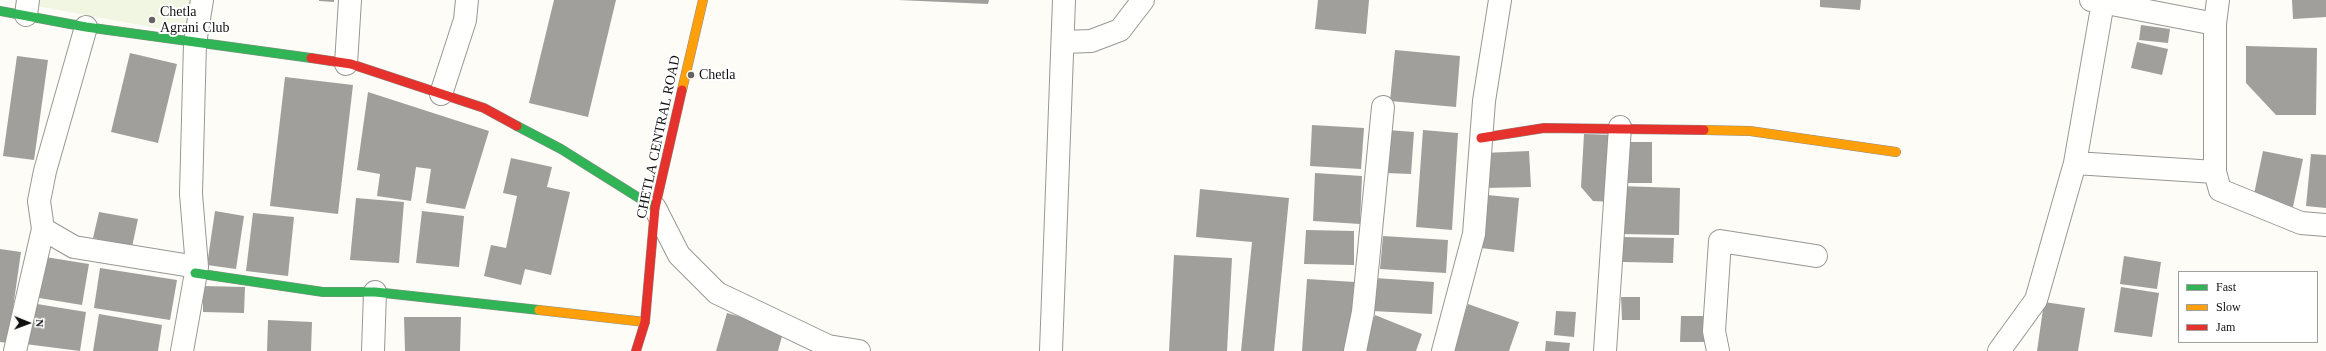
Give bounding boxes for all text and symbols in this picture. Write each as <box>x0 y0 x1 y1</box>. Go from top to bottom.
place label: Chetla Agrani Club <box>160 4 230 36</box>
marker: Chetla Agrani Club <box>147 15 157 25</box>
street label: CHETLA CENTRAL ROAD <box>633 54 685 220</box>
place label: Chetla <box>699 67 736 83</box>
marker: Chetla <box>686 70 696 80</box>
legend <box>2178 271 2318 343</box>
text: Fast <box>2216 280 2236 294</box>
text: Slow <box>2216 300 2241 314</box>
north arrow <box>8 303 48 343</box>
text: N <box>34 319 46 327</box>
text: Jam <box>2216 320 2235 334</box>

